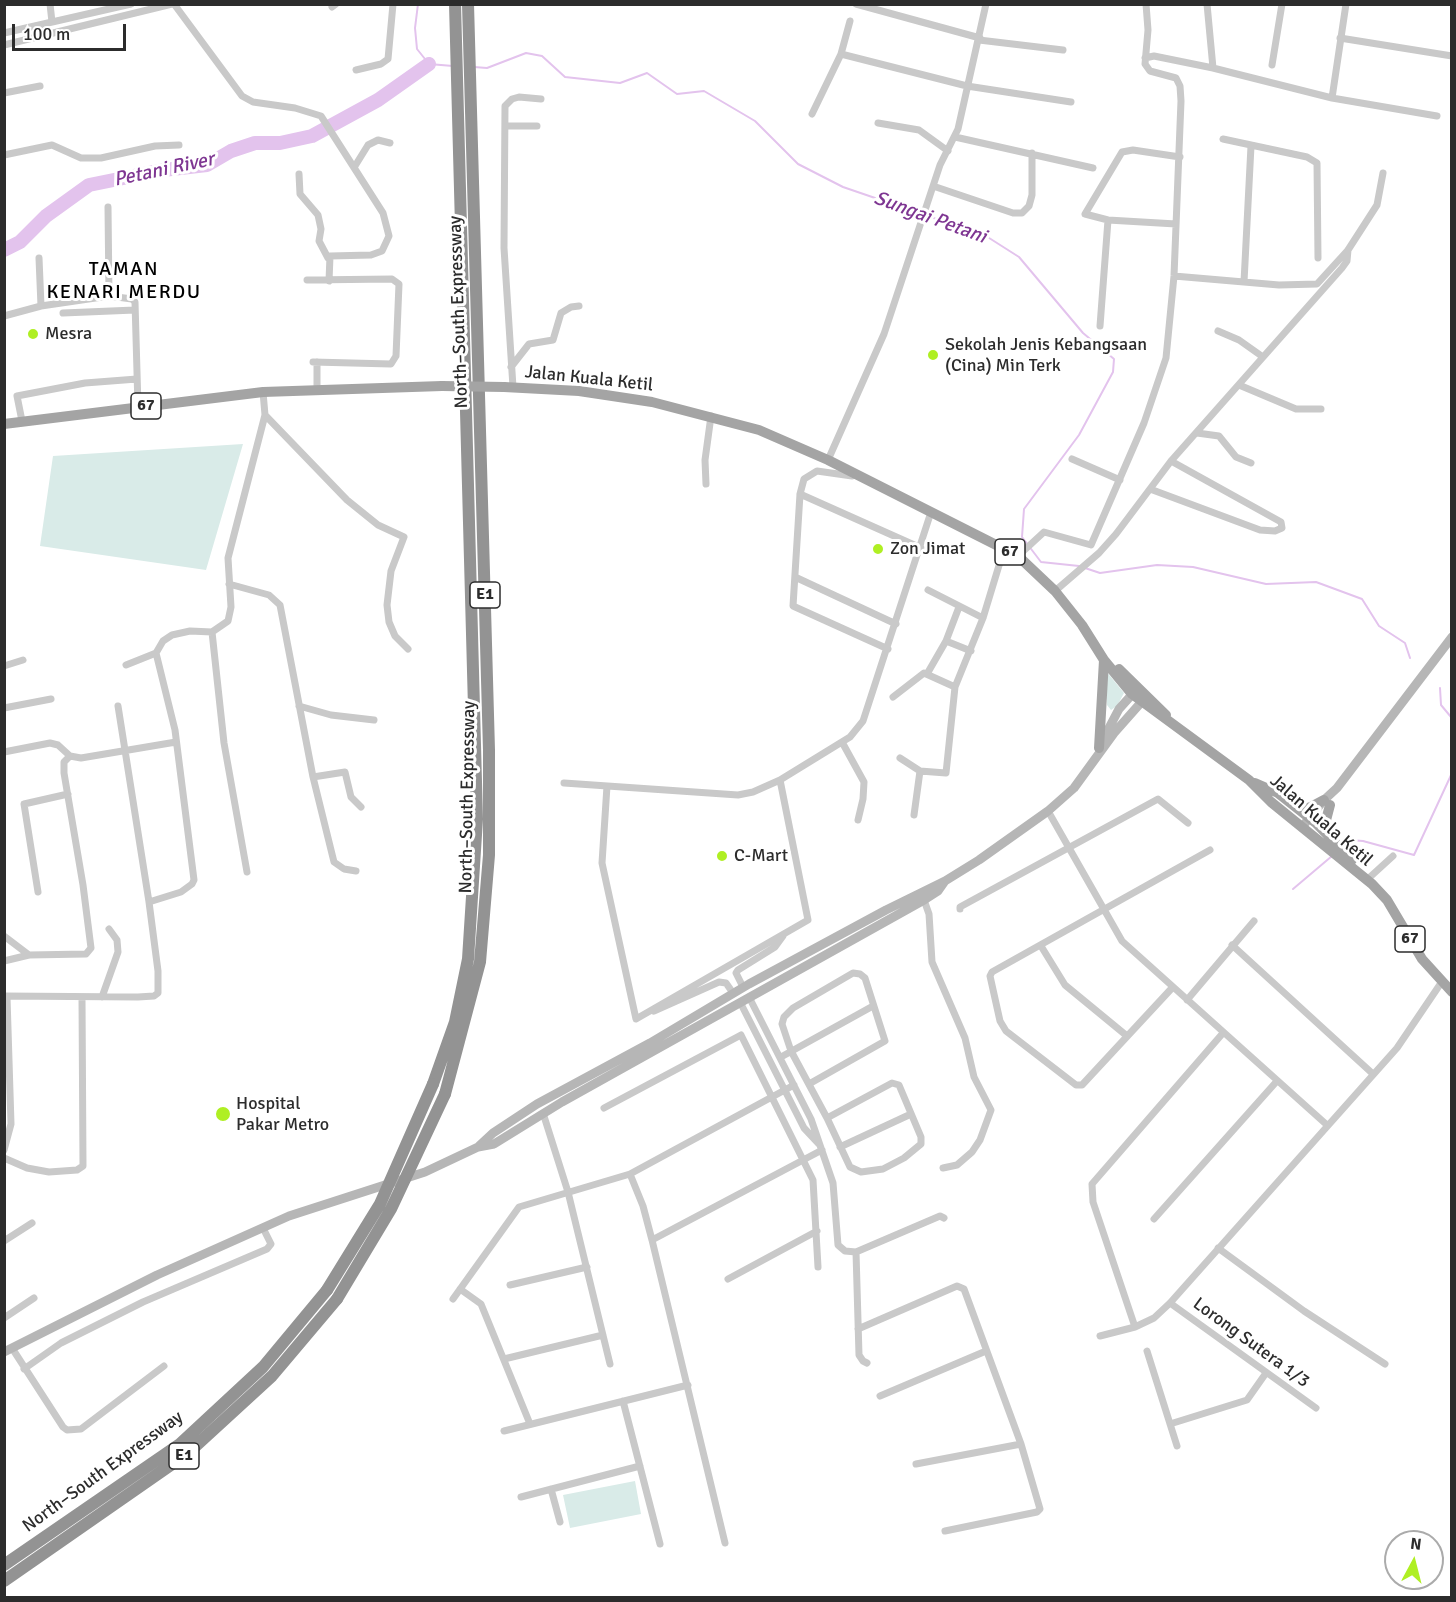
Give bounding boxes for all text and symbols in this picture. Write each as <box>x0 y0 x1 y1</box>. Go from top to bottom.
scale bar <box>15 12 129 50</box>
text: 100 m <box>23 23 70 45</box>
water label: Petani River <box>112 148 216 192</box>
water label: Sungai Petani <box>871 187 989 249</box>
street label: North–South Expressway <box>445 215 473 409</box>
district label: TAMAN KENARI MERDU <box>46 258 202 305</box>
place label: Mesra <box>45 323 92 345</box>
marker: Mesra <box>26 327 40 341</box>
place label: Sekolah Jenis Kebangsaan (Cina) Min Terk <box>945 334 1147 376</box>
marker: Sekolah Jenis Kebangsaan (Cina) Min Terk <box>926 348 940 362</box>
street label: Jalan Kuala Ketil <box>524 362 654 396</box>
road number: 67 <box>131 393 161 419</box>
place label: Zon Jimat <box>890 538 965 560</box>
road number: 67 <box>995 539 1025 565</box>
marker: Zon Jimat <box>871 542 885 556</box>
road number: E1 <box>470 582 500 608</box>
street label: North–South Expressway <box>456 700 480 894</box>
street label: Jalan Kuala Ketil <box>1265 771 1377 871</box>
place label: C-Mart <box>734 845 788 867</box>
marker: C-Mart <box>715 849 729 863</box>
road number: 67 <box>1395 926 1425 952</box>
place label: Hospital Pakar Metro <box>236 1093 329 1136</box>
marker: Hospital Pakar Metro <box>214 1105 232 1123</box>
street label: Lorong Sutera 1/3 <box>1188 1293 1314 1393</box>
street label: North–South Expressway <box>19 1407 187 1537</box>
road number: E1 <box>169 1443 199 1469</box>
north arrow <box>1384 1530 1444 1590</box>
text: N <box>1409 1534 1423 1555</box>

